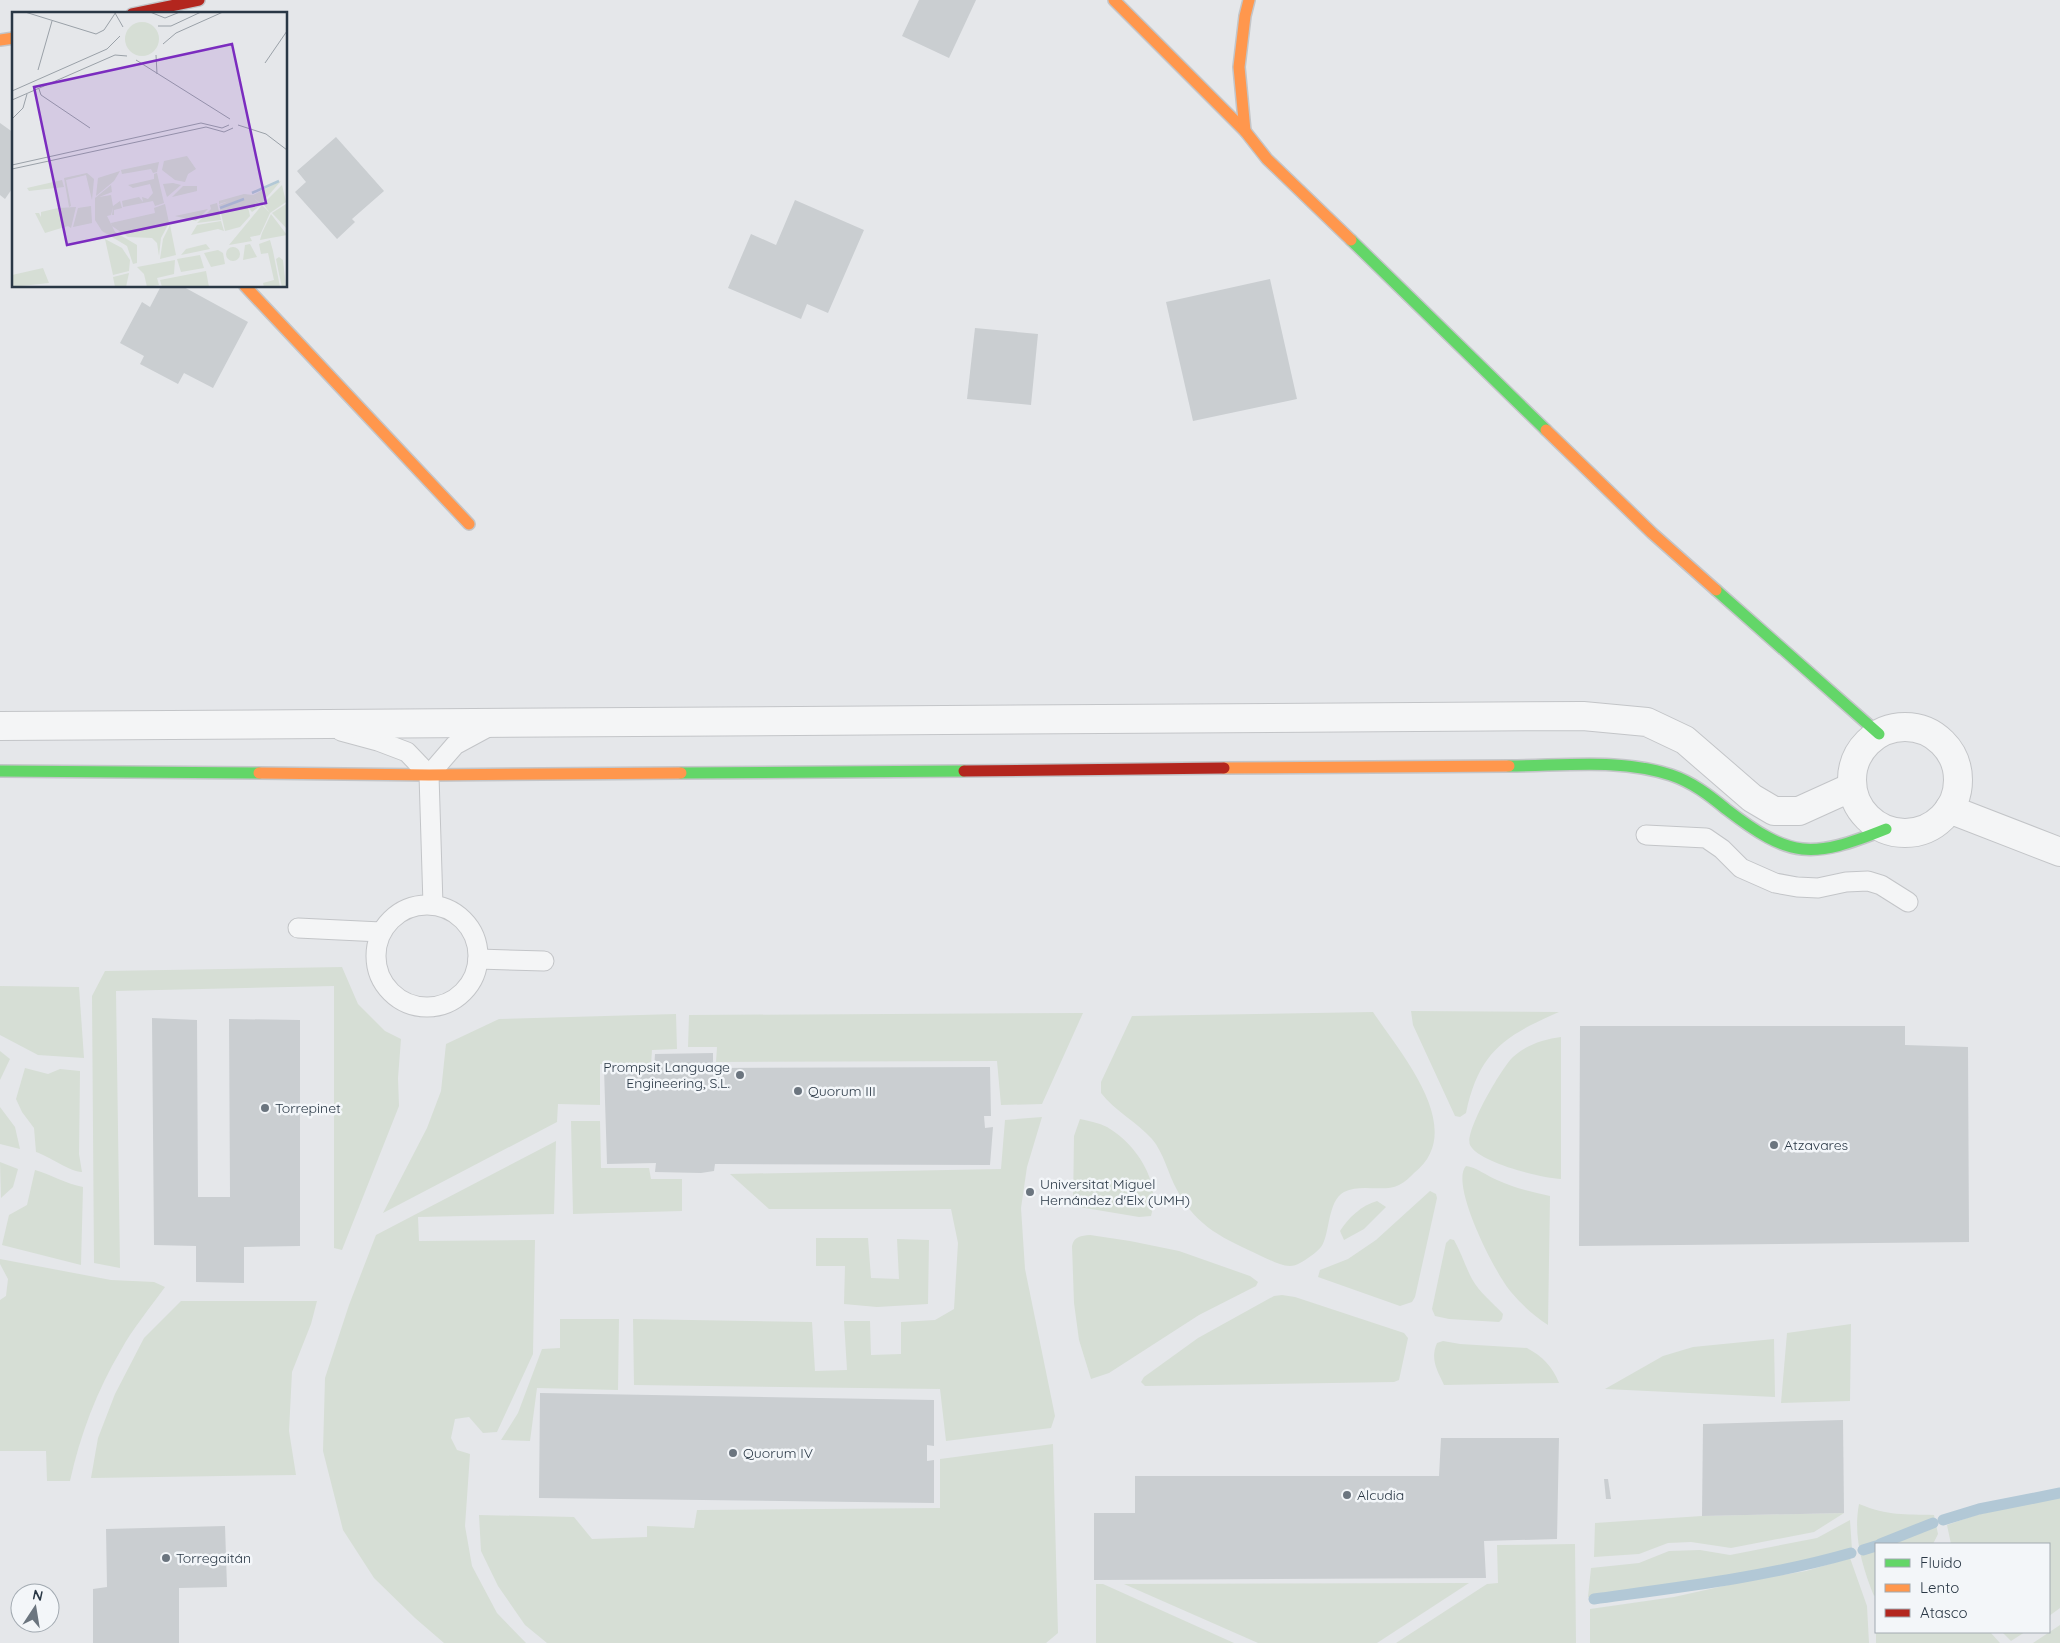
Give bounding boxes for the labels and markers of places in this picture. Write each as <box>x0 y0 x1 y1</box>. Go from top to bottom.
place label: Prompsit Language Engineering, S.L. <box>603 1058 730 1092</box>
marker: Prompsit Language Engineering, S.L. <box>734 1069 746 1081</box>
place label: Quorum III <box>808 1082 876 1100</box>
marker: Quorum III <box>792 1085 804 1097</box>
place label: Torrepinet <box>275 1099 341 1117</box>
marker: Torrepinet <box>259 1102 271 1114</box>
place label: Atzavares <box>1784 1136 1848 1154</box>
marker: Atzavares <box>1768 1139 1780 1151</box>
place label: Universitat Miguel Hernández d'Elx (UMH) <box>1040 1175 1190 1209</box>
marker: Universitat Miguel Hernández d'Elx (UMH) <box>1024 1186 1036 1198</box>
place label: Quorum IV <box>743 1444 813 1462</box>
marker: Quorum IV <box>727 1447 739 1459</box>
place label: Alcudia <box>1357 1486 1404 1504</box>
marker: Alcudia <box>1341 1489 1353 1501</box>
place label: Torregaitán <box>176 1549 251 1567</box>
marker: Torregaitán <box>160 1552 172 1564</box>

